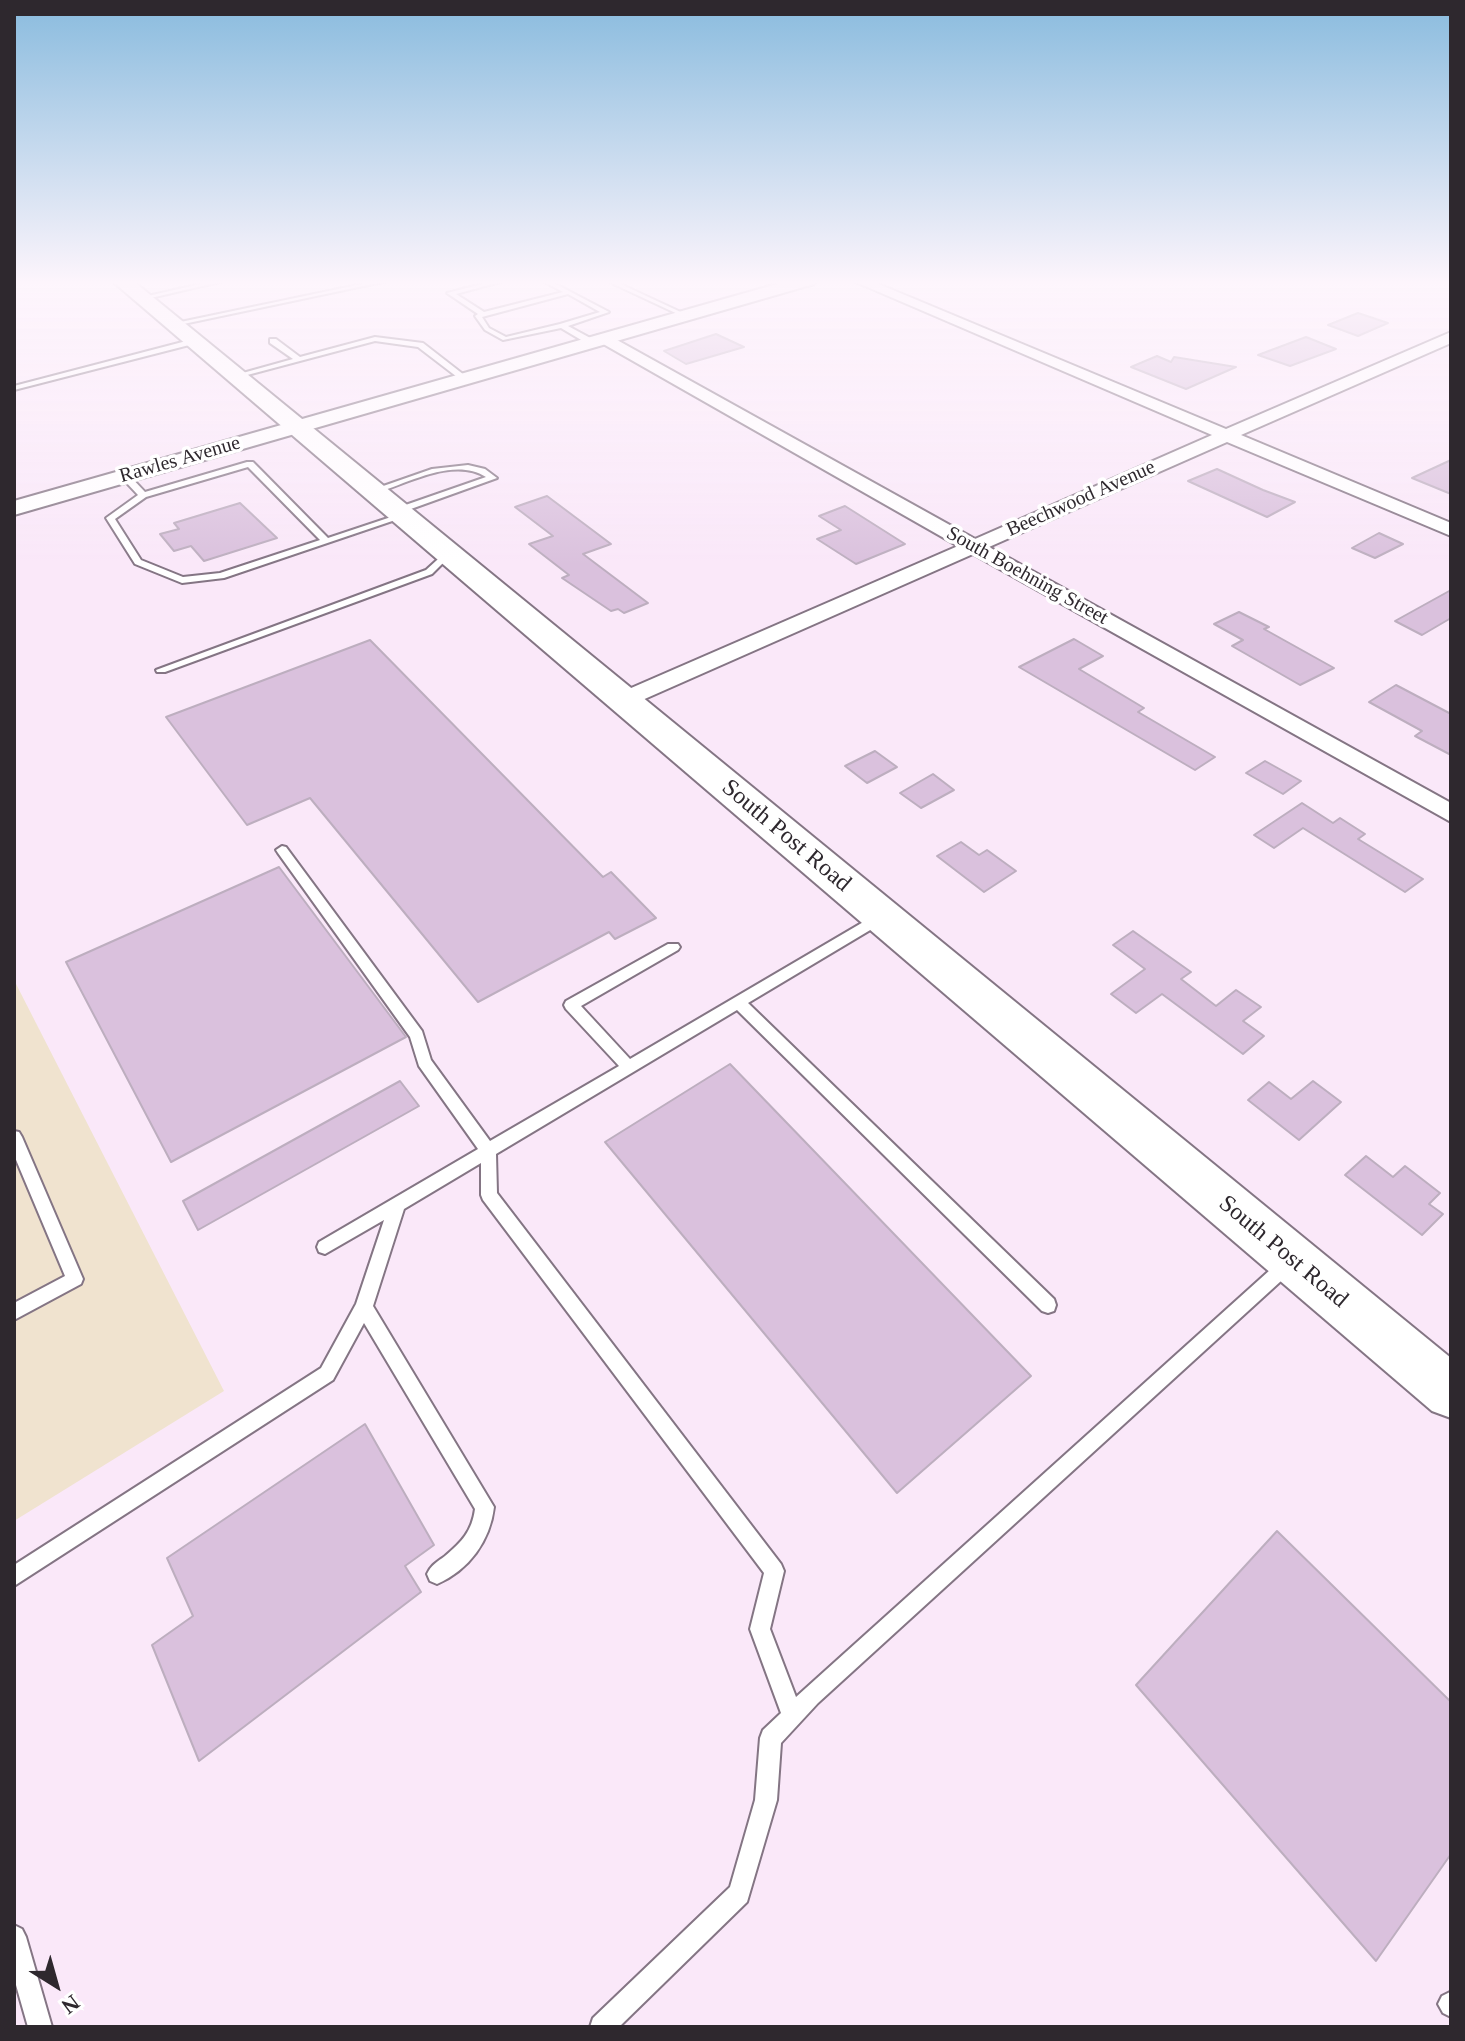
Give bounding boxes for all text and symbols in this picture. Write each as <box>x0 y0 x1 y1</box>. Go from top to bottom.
street label: Rawles Avenue <box>117 431 243 489</box>
street label: Beechwood Avenue <box>1003 455 1159 543</box>
street label: South Boehning Street <box>942 522 1112 630</box>
street label: South Post Road <box>715 774 857 898</box>
street label: South Post Road <box>1212 1190 1354 1314</box>
north arrow <box>16 1945 96 2025</box>
text: N <box>57 1990 85 2019</box>

